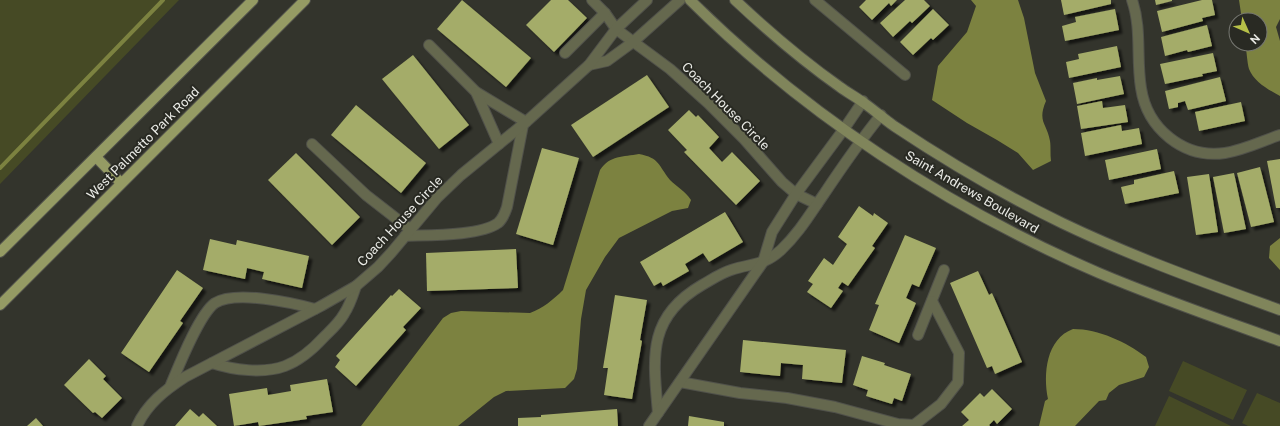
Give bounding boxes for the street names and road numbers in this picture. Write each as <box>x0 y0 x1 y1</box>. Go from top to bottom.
street label: Coach House Circle <box>679 59 773 153</box>
street label: West Palmetto Park Road <box>84 84 202 202</box>
street label: Saint Andrews Boulevard <box>902 148 1042 236</box>
street label: Coach House Circle <box>354 173 446 269</box>

